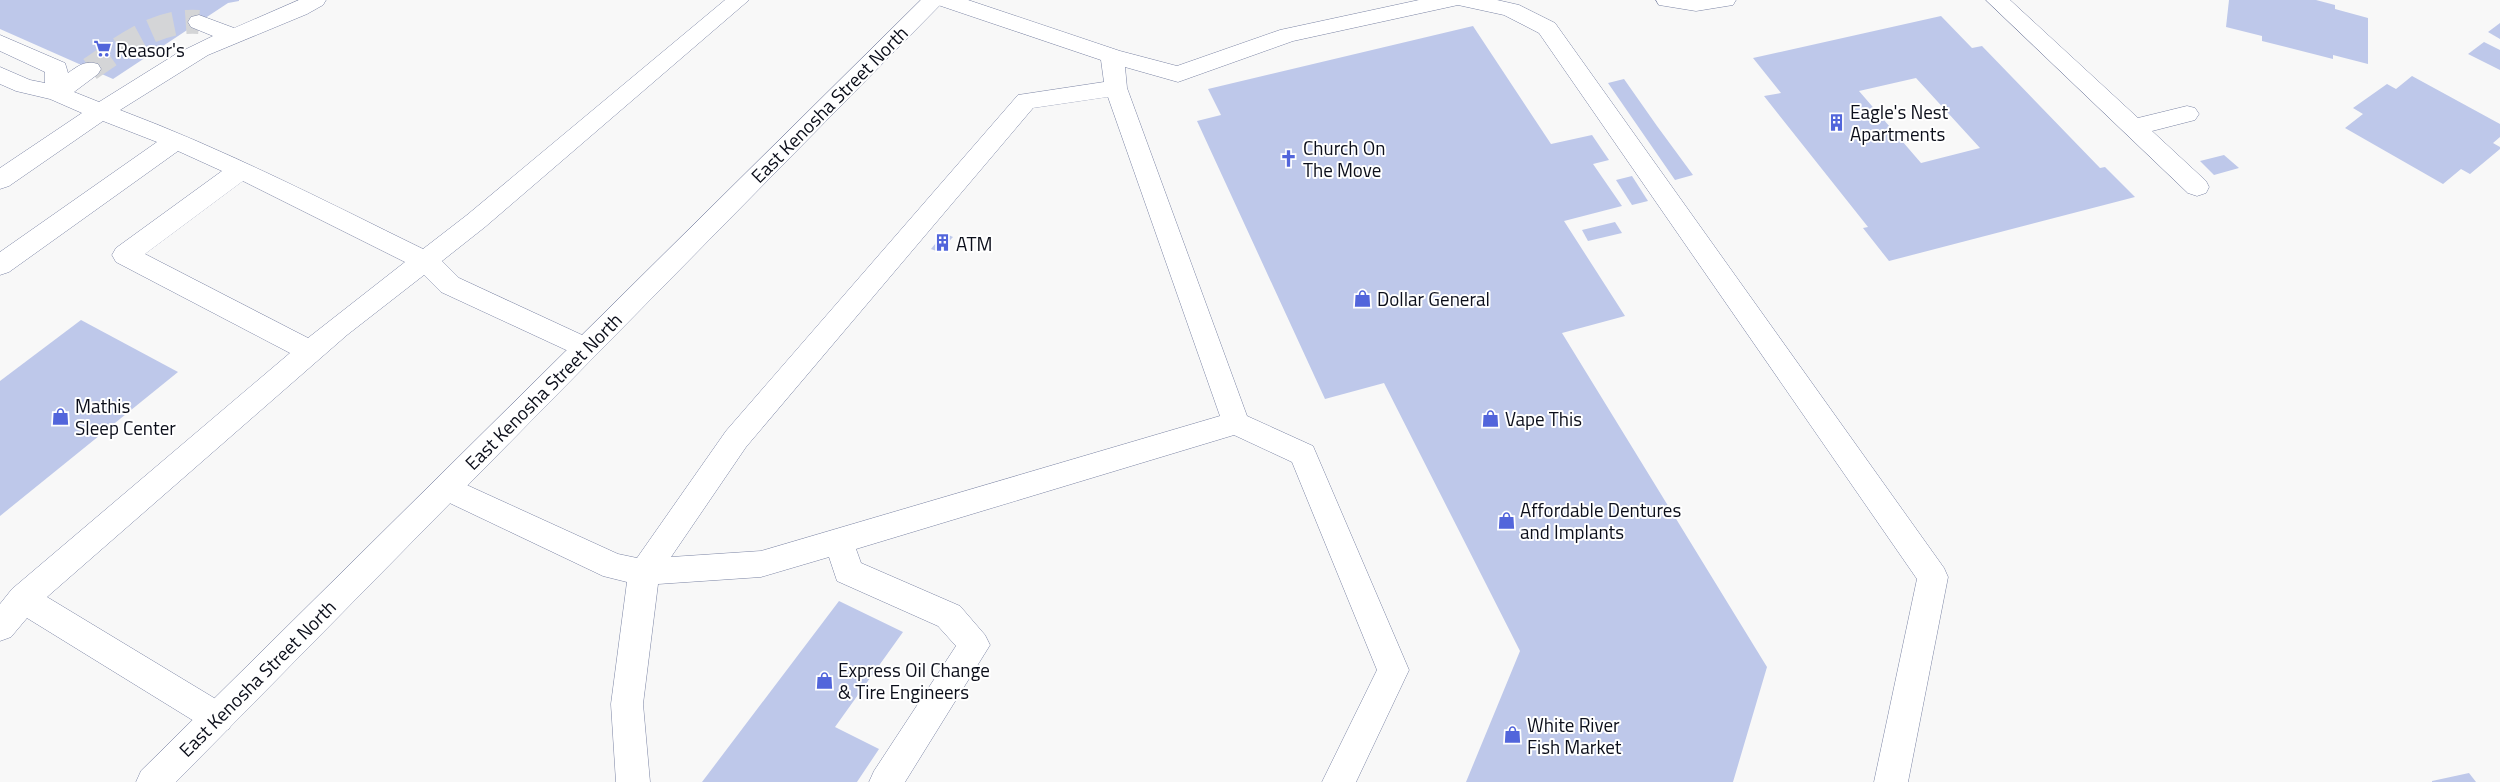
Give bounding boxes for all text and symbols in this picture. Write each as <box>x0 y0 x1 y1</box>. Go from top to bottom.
street label: East Kenosha Street North <box>744 19 914 189</box>
place label: Reasor's <box>116 35 185 64</box>
supermarket icon: Reasor's <box>92 39 112 59</box>
place label: Eagle's Nest Apartments <box>1850 97 1949 148</box>
building icon: Eagle's Nest Apartments <box>1826 112 1846 132</box>
place label: Church On The Move <box>1303 133 1385 184</box>
church icon: Church On The Move <box>1279 148 1299 168</box>
place label: ATM <box>956 229 992 258</box>
building icon: ATM <box>932 233 952 253</box>
place label: Dollar General <box>1377 284 1490 313</box>
shop icon: Dollar General <box>1353 288 1373 308</box>
street label: East Kenosha Street North <box>458 306 628 476</box>
place label: Mathis Sleep Center <box>75 391 176 442</box>
place label: Vape This <box>1505 404 1582 433</box>
shop icon: Mathis Sleep Center <box>51 406 71 426</box>
shop icon: Vape This <box>1481 408 1501 428</box>
place label: Affordable Dentures and Implants <box>1520 495 1681 546</box>
shop icon: Affordable Dentures and Implants <box>1496 510 1516 530</box>
street label: East Kenosha Street North <box>172 593 342 763</box>
place label: Express Oil Change & Tire Engineers <box>838 655 990 706</box>
shop icon: Express Oil Change & Tire Engineers <box>814 670 834 690</box>
place label: White River Fish Market <box>1527 710 1622 761</box>
shop icon: White River Fish Market <box>1503 725 1523 745</box>

